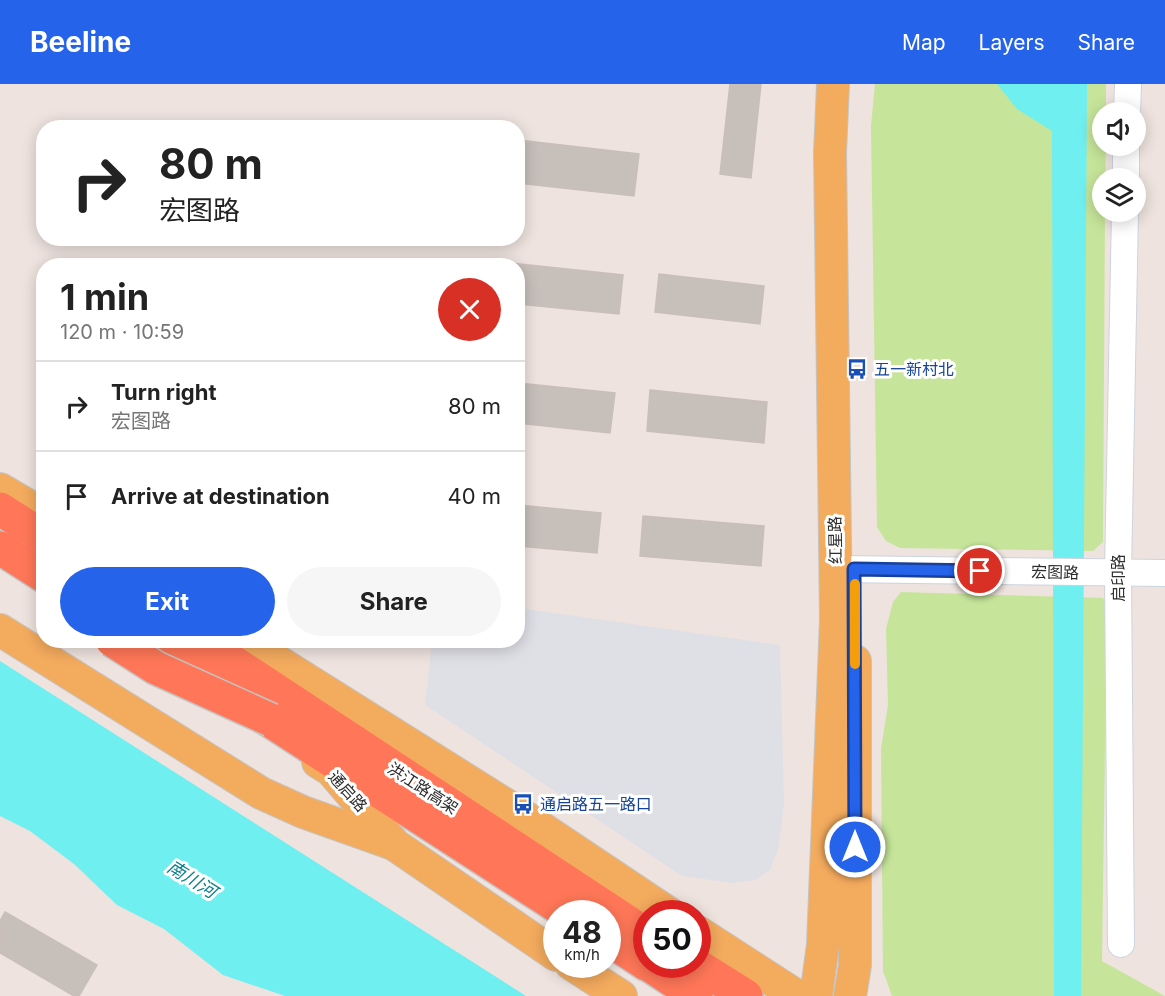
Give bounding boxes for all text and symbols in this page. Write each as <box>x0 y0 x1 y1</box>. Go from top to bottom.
text: Beeline <box>30 25 131 59</box>
text: Map <box>902 30 946 55</box>
text: Layers <box>979 30 1045 55</box>
text: Share <box>1078 30 1135 55</box>
map controls <box>1092 102 1146 222</box>
button: sound <box>1092 102 1146 156</box>
text: 80 m <box>159 138 263 189</box>
icon: right <box>60 144 138 222</box>
button: layers <box>1092 168 1146 222</box>
text: 宏图路 <box>159 194 240 227</box>
text: 1 min <box>60 275 149 319</box>
button: close <box>438 278 501 341</box>
text: 120 m · 10:59 <box>60 320 184 344</box>
bus stop icon: 五一新村北 <box>845 357 869 381</box>
place label: 五一新村北 <box>874 359 954 379</box>
text: Turn right <box>111 379 217 405</box>
icon: right <box>60 390 93 423</box>
text: 80 m <box>448 393 501 419</box>
text: 宏图路 <box>111 409 171 433</box>
icon: arrive <box>60 480 93 513</box>
text: Arrive at destination <box>111 483 330 509</box>
text: 40 m <box>447 483 501 509</box>
street label: 红星路 <box>825 516 845 564</box>
pin <box>954 545 1005 596</box>
icon: arrive <box>963 554 996 587</box>
street label: 启印路 <box>1108 554 1128 602</box>
street label: 宏图路 <box>1031 562 1079 582</box>
button: Exit <box>60 567 275 636</box>
button: Share <box>287 567 501 636</box>
street label: 洪江路高架 <box>384 758 462 818</box>
street label: 通启路 <box>325 766 371 816</box>
bus stop icon: 通启路五一路口 <box>511 792 535 816</box>
place label: 通启路五一路口 <box>540 794 652 814</box>
position arrow <box>823 815 887 879</box>
water label: 南川河 <box>164 856 223 904</box>
speed limit sign: 50 <box>633 900 711 978</box>
text: 48 <box>562 914 602 950</box>
text: km/h <box>564 945 600 964</box>

